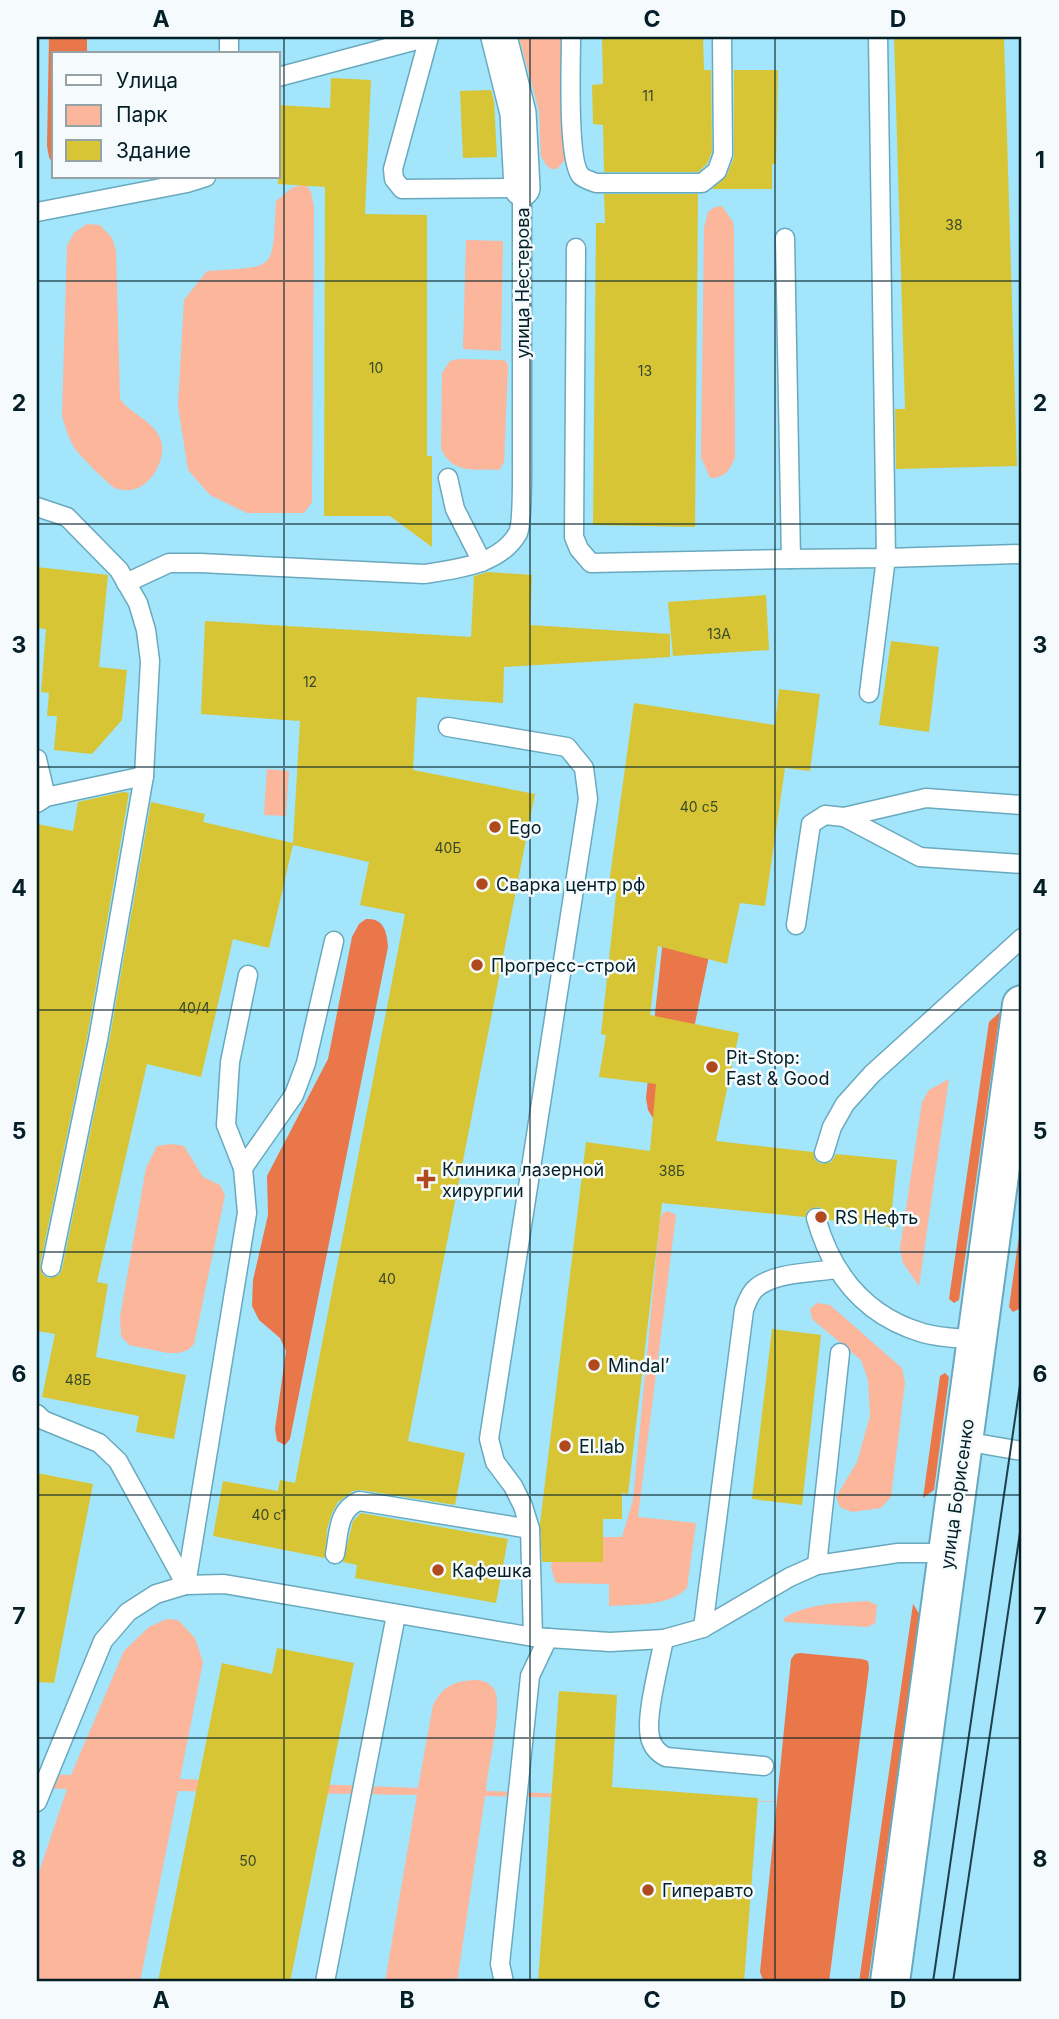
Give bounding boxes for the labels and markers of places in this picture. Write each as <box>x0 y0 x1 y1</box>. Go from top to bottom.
place label: Ego <box>509 817 542 838</box>
marker: Ego <box>487 819 503 835</box>
place label: Сварка центр рф <box>496 874 645 895</box>
marker: Сварка центр рф <box>474 876 490 892</box>
place label: Прогресс-строй <box>491 955 636 976</box>
marker: Прогресс-строй <box>469 957 485 973</box>
place label: Pit-Stop: Fast & Good <box>726 1047 829 1089</box>
marker: Pit-Stop: Fast & Good <box>704 1059 720 1075</box>
place label: Клиника лазерной хирургии <box>442 1159 604 1201</box>
marker: Клиника лазерной хирургии <box>416 1169 436 1189</box>
place label: RS Нефть <box>835 1207 918 1228</box>
marker: RS Нефть <box>813 1209 829 1225</box>
place label: Mindal’ <box>608 1355 669 1376</box>
marker: Mindal’ <box>586 1357 602 1373</box>
place label: El.lab <box>579 1436 625 1457</box>
marker: El.lab <box>557 1438 573 1454</box>
place label: Кафешка <box>452 1560 532 1581</box>
marker: Кафешка <box>430 1562 446 1578</box>
place label: Гиперавто <box>662 1880 753 1901</box>
marker: Гиперавто <box>640 1882 656 1898</box>

